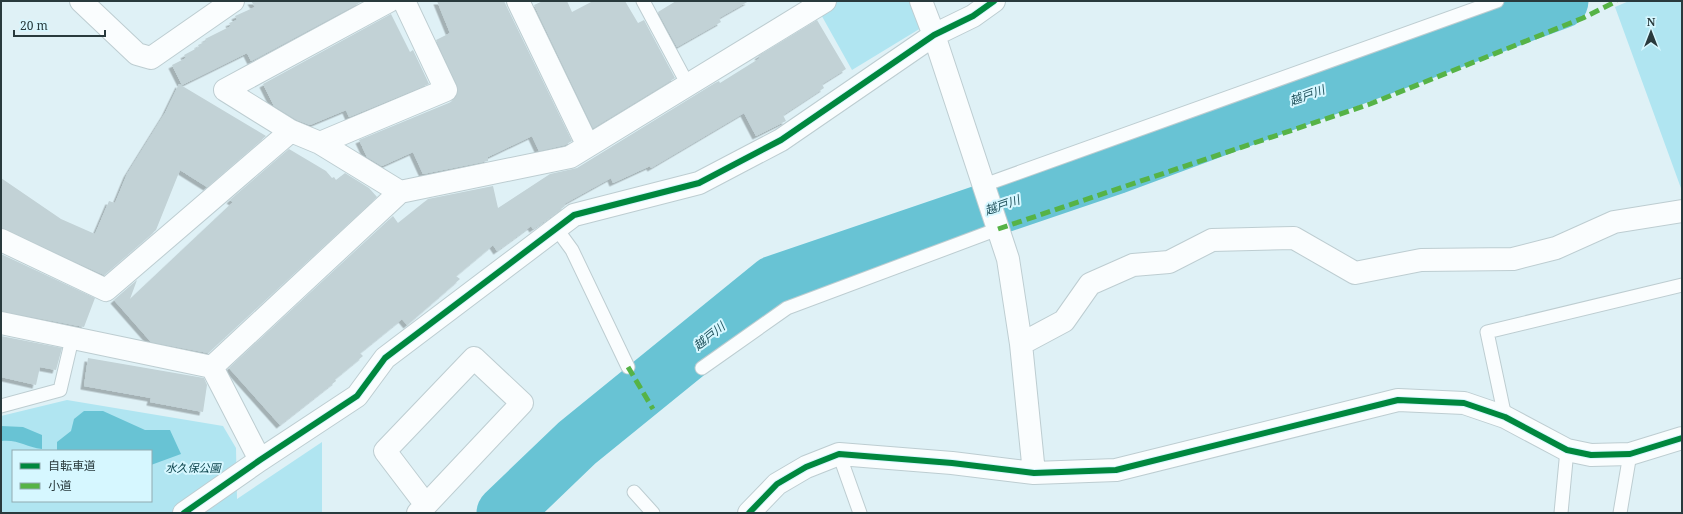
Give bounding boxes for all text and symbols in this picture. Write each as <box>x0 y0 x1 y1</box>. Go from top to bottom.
scale bar <box>14 12 105 38</box>
north arrow <box>1631 12 1671 52</box>
text: N <box>1647 14 1656 29</box>
text: 20 m <box>20 17 48 34</box>
water label: 越戸川 <box>1287 80 1329 109</box>
water label: 越戸川 <box>982 190 1024 219</box>
water label: 越戸川 <box>690 317 730 354</box>
legend <box>12 450 152 502</box>
text: 自転車道 <box>48 457 96 474</box>
park label: 水久保公園 <box>166 460 222 475</box>
text: 小道 <box>48 477 72 494</box>

